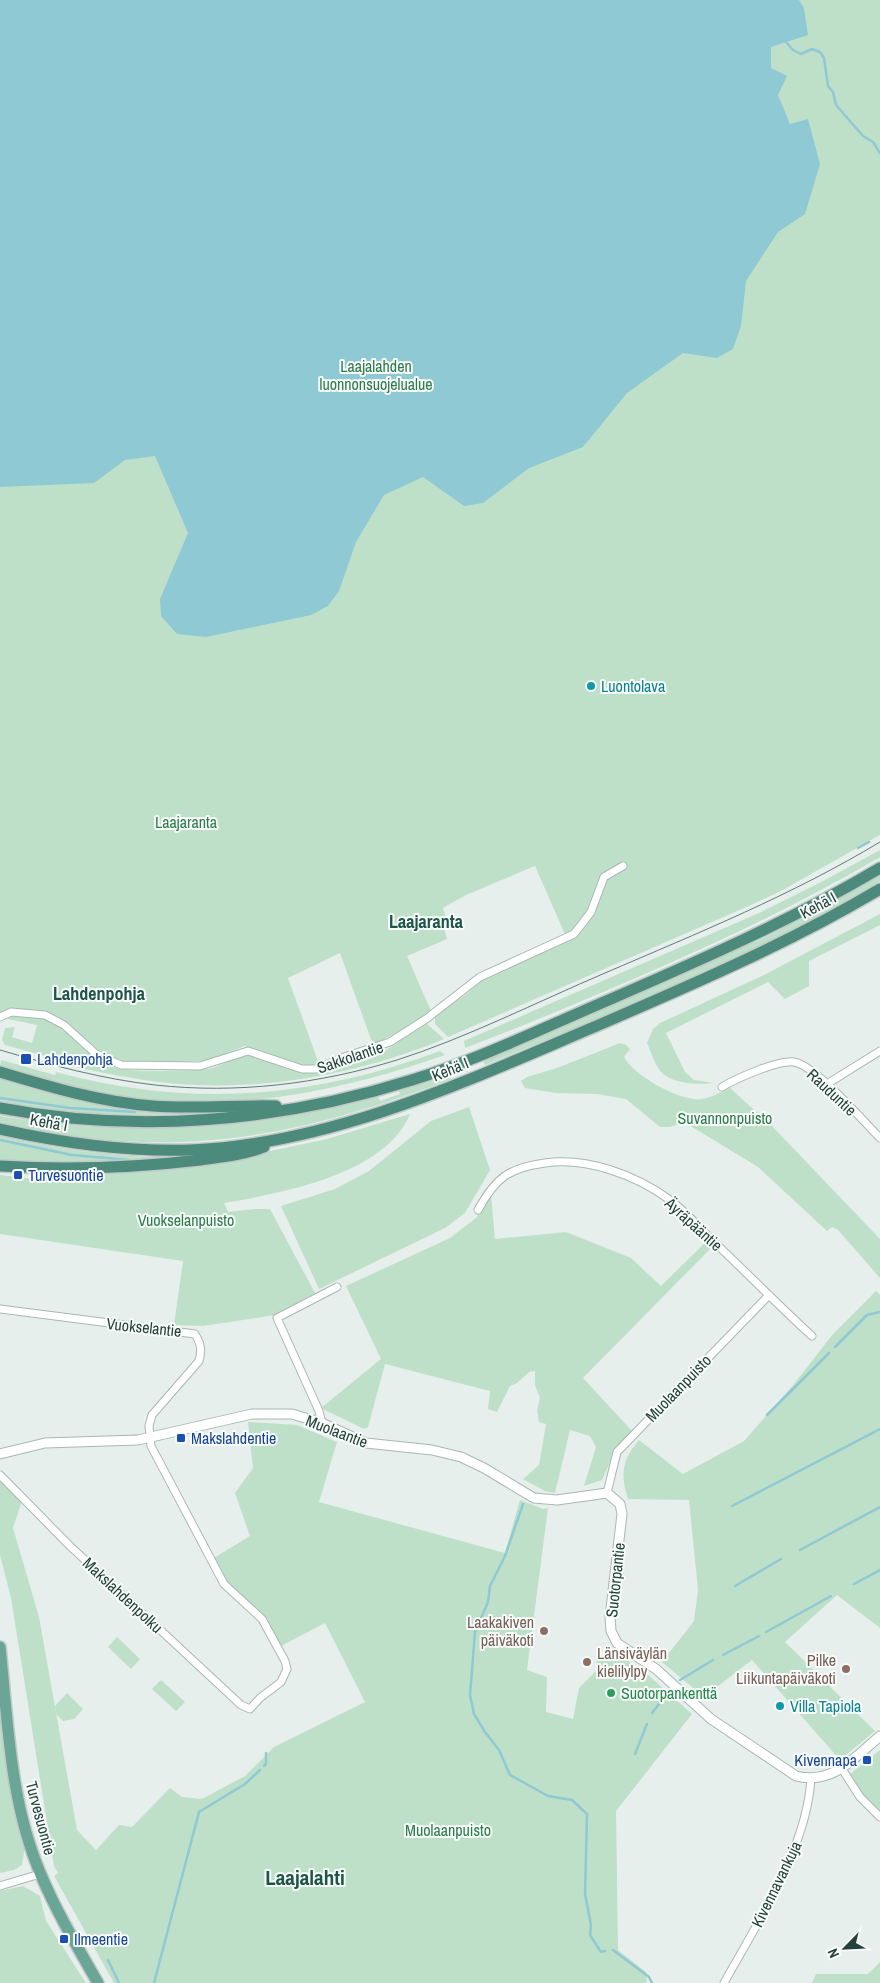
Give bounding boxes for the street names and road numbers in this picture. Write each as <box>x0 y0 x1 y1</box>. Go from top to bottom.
street label: Kehä I <box>796 886 840 924</box>
street label: Sakkolantie <box>314 1035 386 1079</box>
street label: Kehä I <box>428 1052 472 1086</box>
street label: Rauduntie <box>802 1063 862 1121</box>
street label: Kehä I <box>28 1108 70 1136</box>
street label: Äyräpääntie <box>660 1192 728 1256</box>
street label: Vuokselantie <box>105 1312 183 1342</box>
street label: Muolaanpuisto <box>640 1349 716 1427</box>
street label: Muolaantie <box>303 1409 371 1453</box>
street label: Suotorpantie <box>600 1541 630 1619</box>
street label: Makslahdenpolku <box>78 1552 168 1638</box>
street label: Turvesuontie <box>21 1779 61 1857</box>
street label: Kivennavankuja <box>746 1837 807 1931</box>

